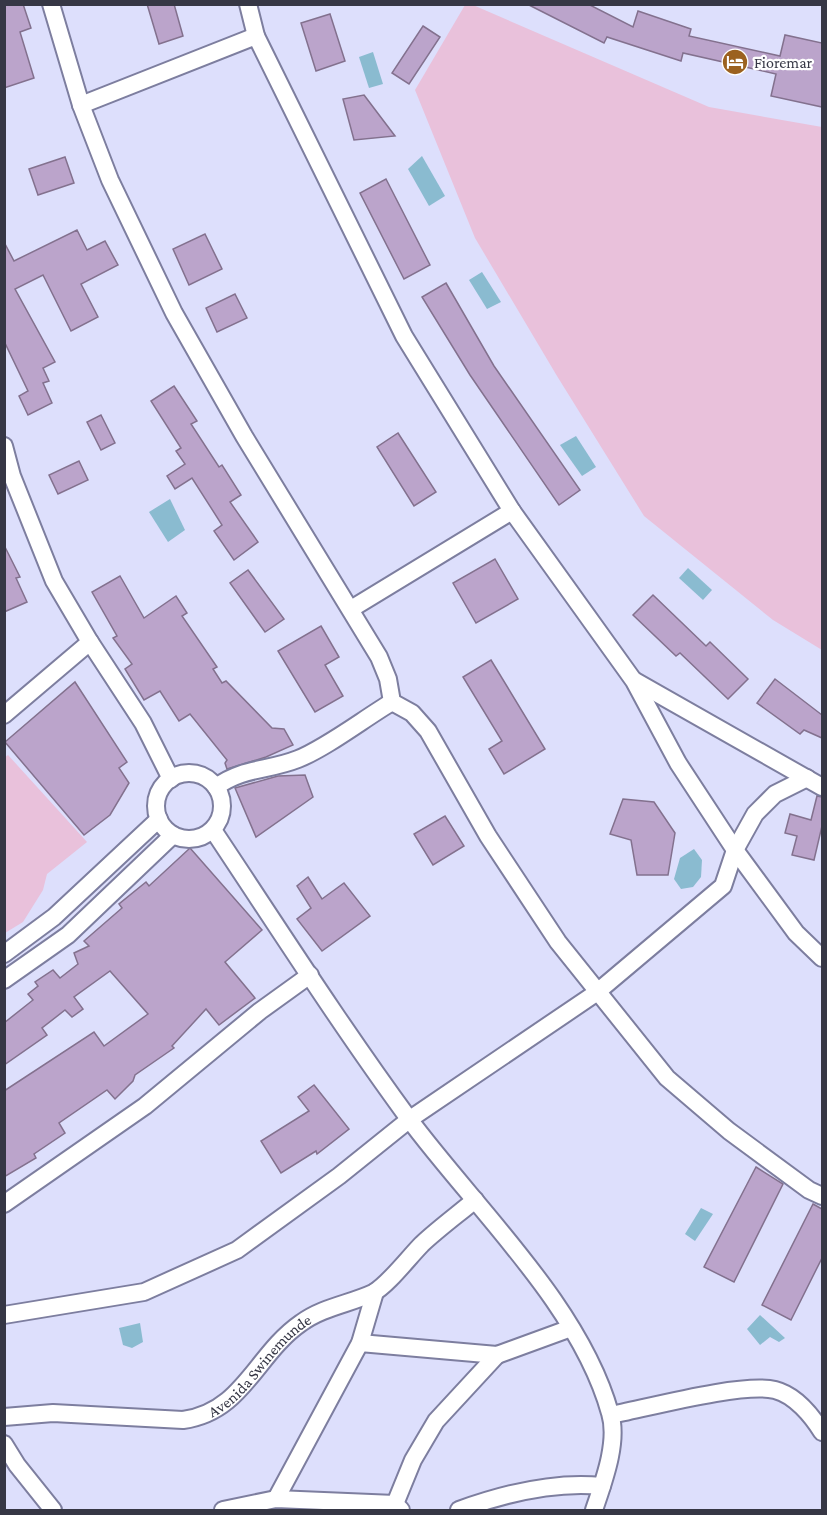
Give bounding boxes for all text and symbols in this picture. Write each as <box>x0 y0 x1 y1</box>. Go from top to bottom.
hotel icon: Fioremar <box>720 47 750 77</box>
place label: Fioremar <box>754 54 813 71</box>
street label: Avenida Swinemunde <box>205 1310 314 1420</box>

